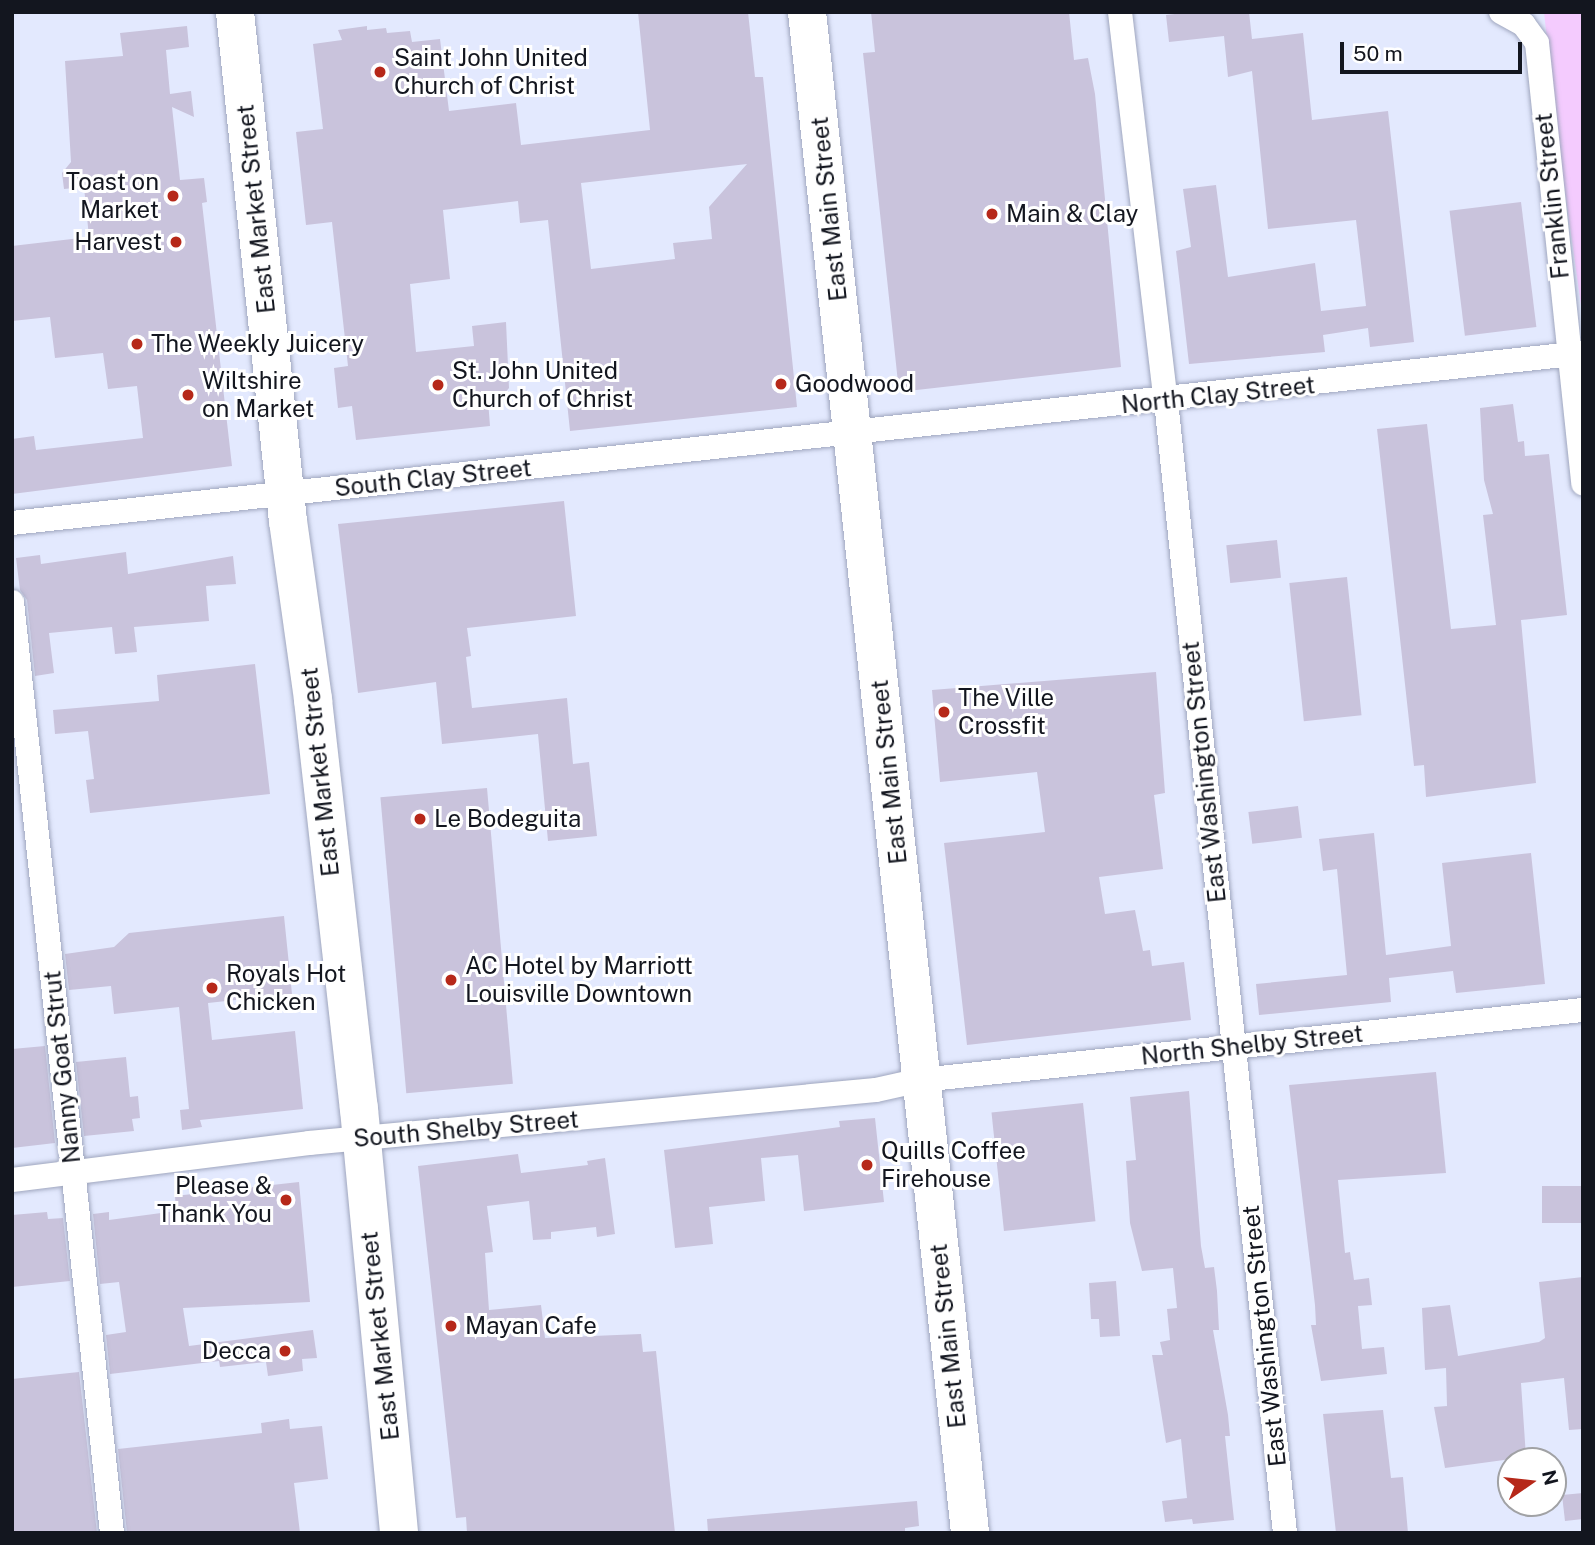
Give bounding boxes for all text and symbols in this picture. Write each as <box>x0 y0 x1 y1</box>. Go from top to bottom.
scale bar <box>1343 28 1525 72</box>
text: 50 m <box>1353 41 1403 66</box>
place label: Saint John United Church of Christ <box>394 44 588 100</box>
marker: Saint John United Church of Christ <box>372 64 388 80</box>
street label: East Market Street <box>231 103 281 315</box>
street label: Franklin Street <box>1529 112 1575 280</box>
street label: East Main Street <box>805 115 853 303</box>
place label: Toast on Market <box>65 168 159 224</box>
marker: Toast on Market <box>165 188 181 204</box>
place label: Main & Clay <box>1006 200 1138 228</box>
marker: Main & Clay <box>984 206 1000 222</box>
place label: Harvest <box>74 228 162 256</box>
marker: Harvest <box>168 234 184 250</box>
place label: The Weekly Juicery <box>151 330 365 358</box>
marker: The Weekly Juicery <box>129 336 145 352</box>
place label: St. John United Church of Christ <box>452 357 634 413</box>
place label: Wiltshire on Market <box>202 367 314 423</box>
place label: Goodwood <box>795 370 914 398</box>
street label: North Clay Street <box>1120 370 1316 420</box>
marker: Goodwood <box>773 376 789 392</box>
marker: St. John United Church of Christ <box>430 377 446 393</box>
marker: Wiltshire on Market <box>180 387 196 403</box>
street label: South Clay Street <box>333 453 533 503</box>
street label: East Washington Street <box>1176 640 1232 904</box>
street label: East Market Street <box>295 666 345 878</box>
street label: East Main Street <box>865 678 913 866</box>
place label: The Ville Crossfit <box>958 684 1055 740</box>
marker: The Ville Crossfit <box>936 704 952 720</box>
place label: Le Bodeguita <box>434 805 582 833</box>
marker: Le Bodeguita <box>412 811 428 827</box>
place label: AC Hotel by Marriott Louisville Downtown <box>465 952 693 1008</box>
place label: Royals Hot Chicken <box>226 960 347 1016</box>
street label: Nanny Goat Strut <box>38 969 86 1165</box>
marker: AC Hotel by Marriott Louisville Downtown <box>443 972 459 988</box>
marker: Royals Hot Chicken <box>204 980 220 996</box>
street label: North Shelby Street <box>1140 1019 1364 1071</box>
street label: South Shelby Street <box>352 1105 580 1153</box>
place label: Quills Coffee Firehouse <box>881 1137 1026 1193</box>
marker: Quills Coffee Firehouse <box>859 1157 875 1173</box>
place label: Please & Thank You <box>157 1172 272 1228</box>
marker: Please & Thank You <box>278 1192 294 1208</box>
street label: East Washington Street <box>1236 1204 1292 1468</box>
street label: East Market Street <box>355 1230 405 1442</box>
street label: East Main Street <box>924 1242 972 1430</box>
place label: Mayan Cafe <box>465 1312 597 1340</box>
marker: Mayan Cafe <box>443 1318 459 1334</box>
place label: Decca <box>202 1337 271 1365</box>
marker: Decca <box>277 1343 293 1359</box>
north arrow <box>1497 1447 1567 1517</box>
text: N <box>1538 1468 1563 1487</box>

